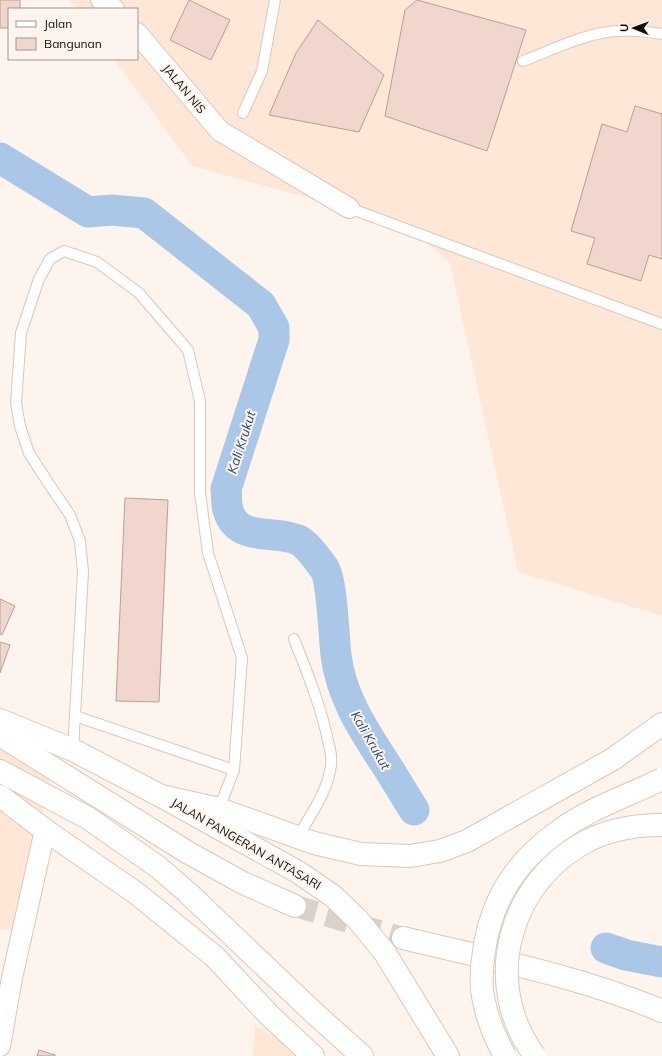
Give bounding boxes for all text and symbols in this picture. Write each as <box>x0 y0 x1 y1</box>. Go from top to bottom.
legend <box>8 8 138 60</box>
north arrow <box>614 8 654 48</box>
text: Jalan <box>44 16 72 31</box>
text: U <box>617 24 631 32</box>
text: Bangunan <box>44 36 102 51</box>
street label: JALAN NIS <box>160 61 209 116</box>
water label: Kali Krukut <box>223 408 259 475</box>
water label: Kali Krukut <box>348 708 394 772</box>
street label: JALAN PANGERAN ANTASARI <box>169 795 324 893</box>

